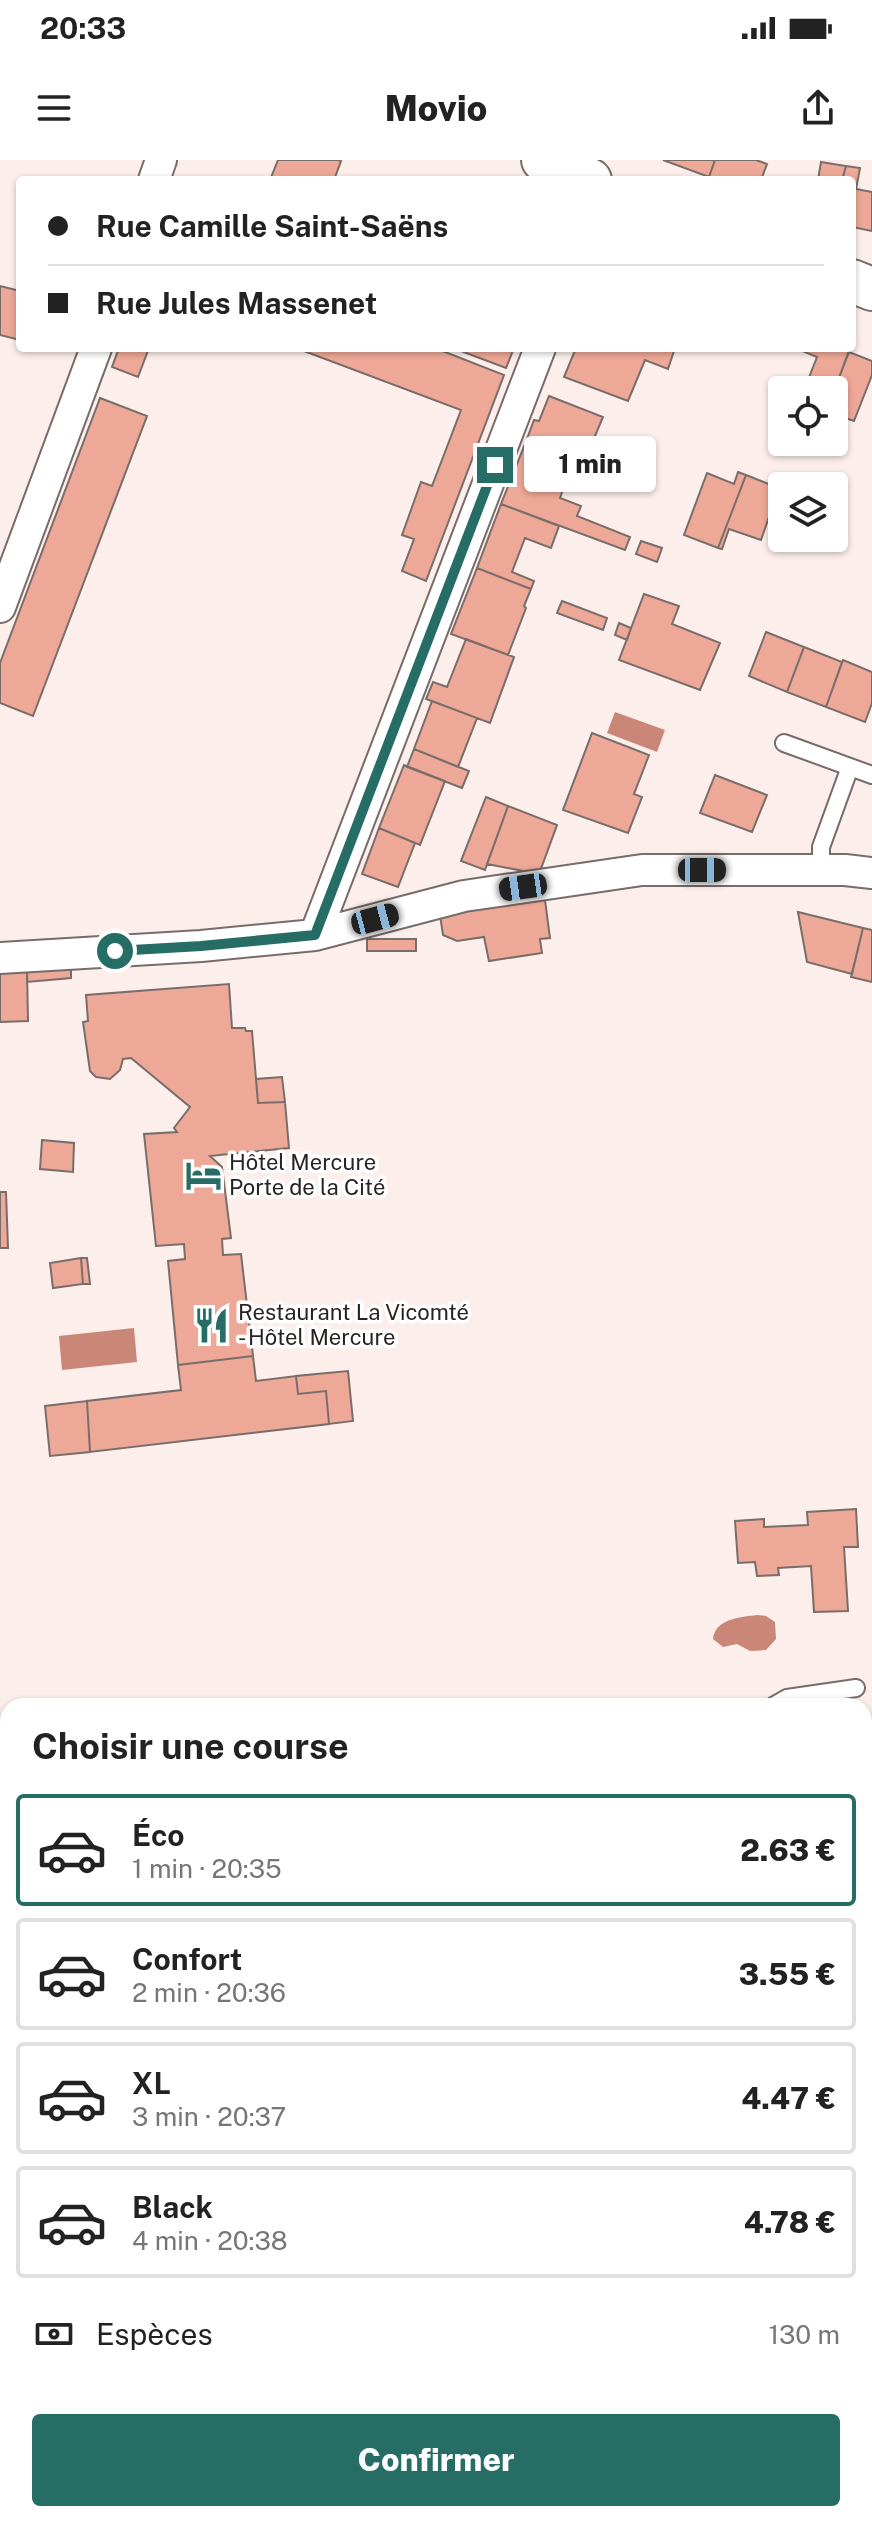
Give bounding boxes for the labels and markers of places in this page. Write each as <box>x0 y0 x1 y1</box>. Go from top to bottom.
place label: Hôtel Mercure Porte de la Cité <box>229 1149 385 1200</box>
hotel icon: Hôtel Mercure Porte de la Cité <box>184 1156 222 1194</box>
place label: Restaurant La Vicomté - Hôtel Mercure <box>238 1299 469 1350</box>
restaurant icon: Restaurant La Vicomté - Hôtel Mercure <box>193 1306 231 1344</box>

